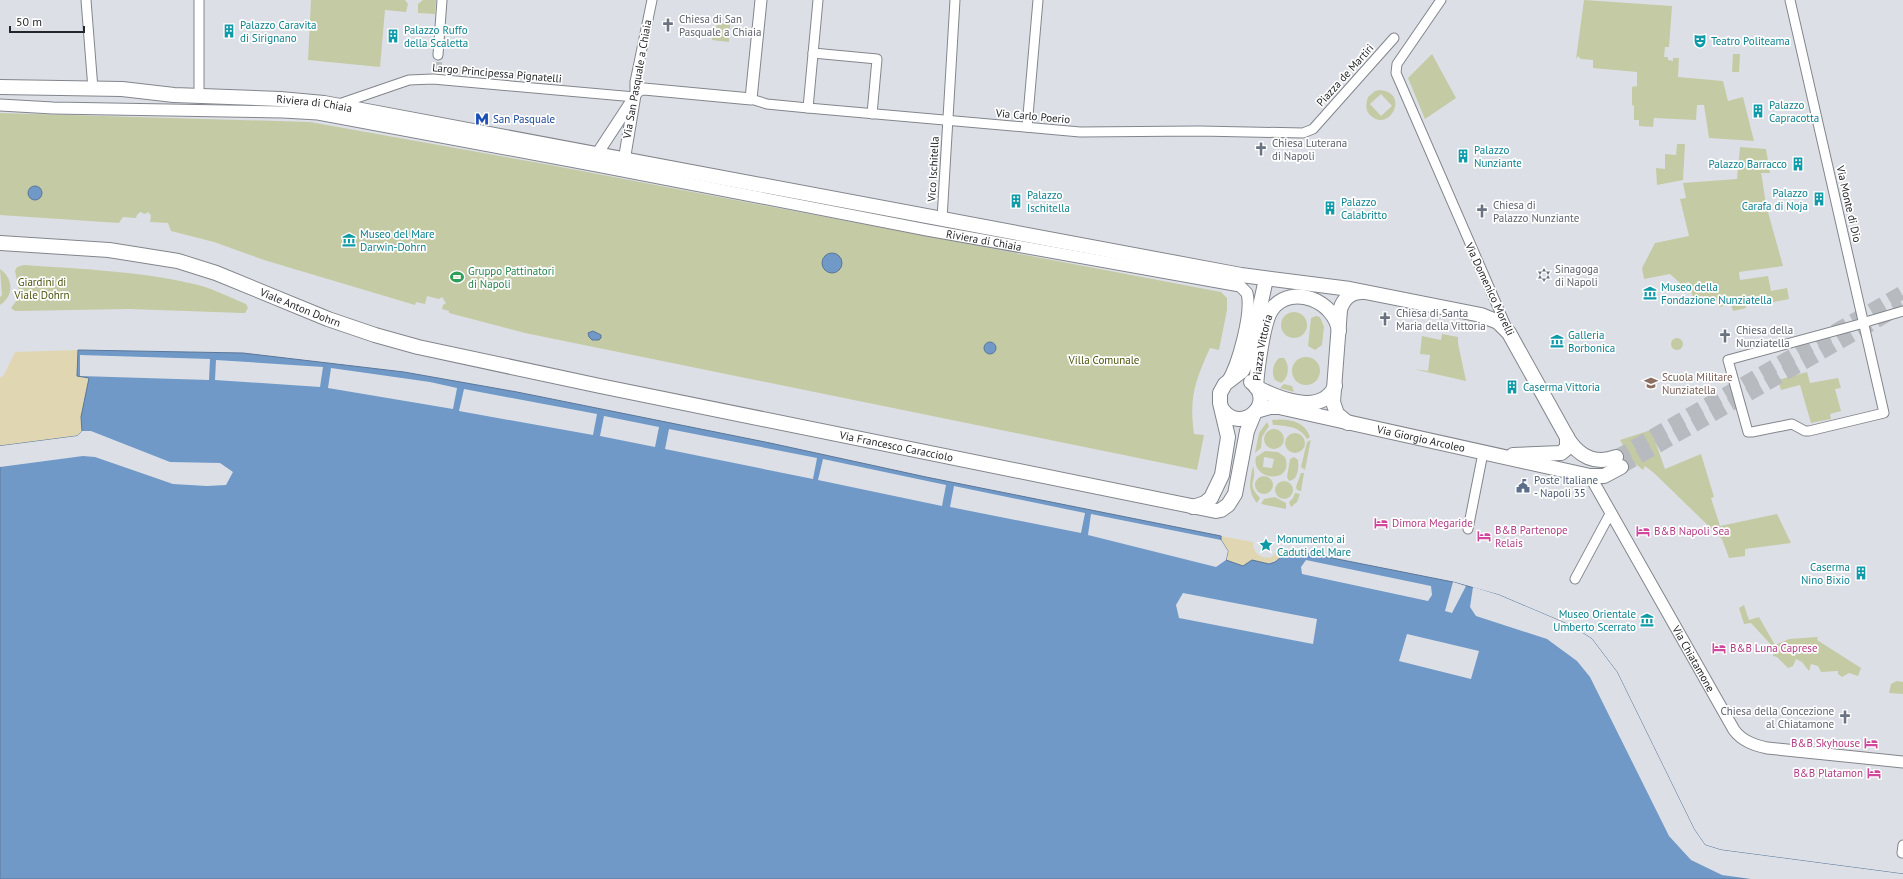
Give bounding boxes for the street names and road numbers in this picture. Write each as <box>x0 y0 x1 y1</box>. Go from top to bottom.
street label: Via San Pasquale a Chiaia <box>619 19 654 140</box>
street label: Piazza de Martiri <box>1313 41 1377 109</box>
street label: Largo Principessa Pignatelli <box>432 60 562 86</box>
street label: Riviera di Chiaia <box>276 92 353 115</box>
street label: Via Carlo Poerio <box>994 106 1071 126</box>
street label: Vico Ischitella <box>924 136 942 203</box>
street label: Via Monte di Dio <box>1833 163 1865 244</box>
street label: Riviera di Chiaia <box>945 227 1023 254</box>
street label: Via Domenico Morelli <box>1462 239 1518 338</box>
street label: Viale Anton Dohrn <box>257 284 343 330</box>
street label: Piazza Vittoria <box>1250 312 1276 381</box>
street label: Via Giorgio Arcoleo <box>1375 422 1466 455</box>
street label: Via Francesco Caracciolo <box>838 428 955 465</box>
street label: Via Chiatamone <box>1669 622 1718 695</box>

